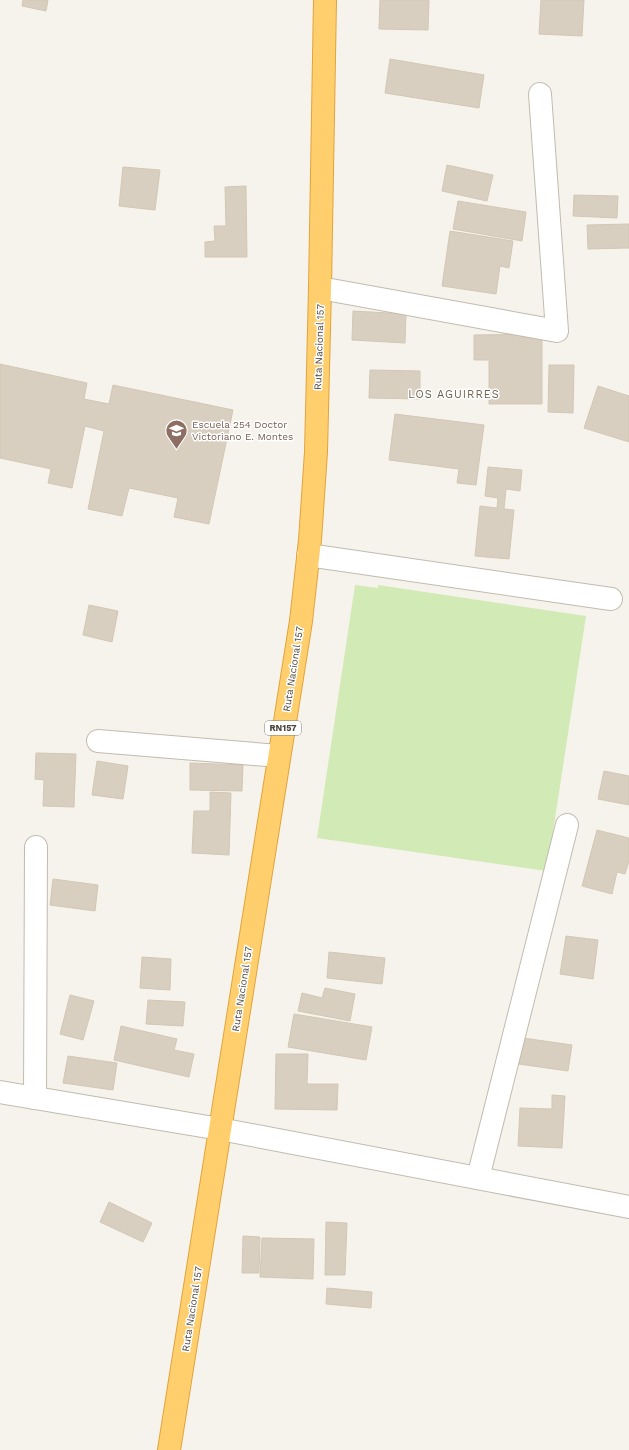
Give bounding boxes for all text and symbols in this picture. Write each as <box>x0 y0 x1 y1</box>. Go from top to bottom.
street label: Ruta Nacional 157 <box>312 303 326 390</box>
district label: LOS AGUIRRES <box>408 388 500 401</box>
school or university icon: Escuela 254 Doctor Victoriano E. Montes <box>163 417 189 450</box>
place label: Escuela 254 Doctor Victoriano E. Montes <box>192 419 293 442</box>
street label: Ruta Nacional 157 <box>281 625 305 712</box>
road number: RN157 <box>265 721 301 735</box>
street label: Ruta Nacional 157 <box>230 945 254 1032</box>
street label: Ruta Nacional 157 <box>180 1265 204 1352</box>

